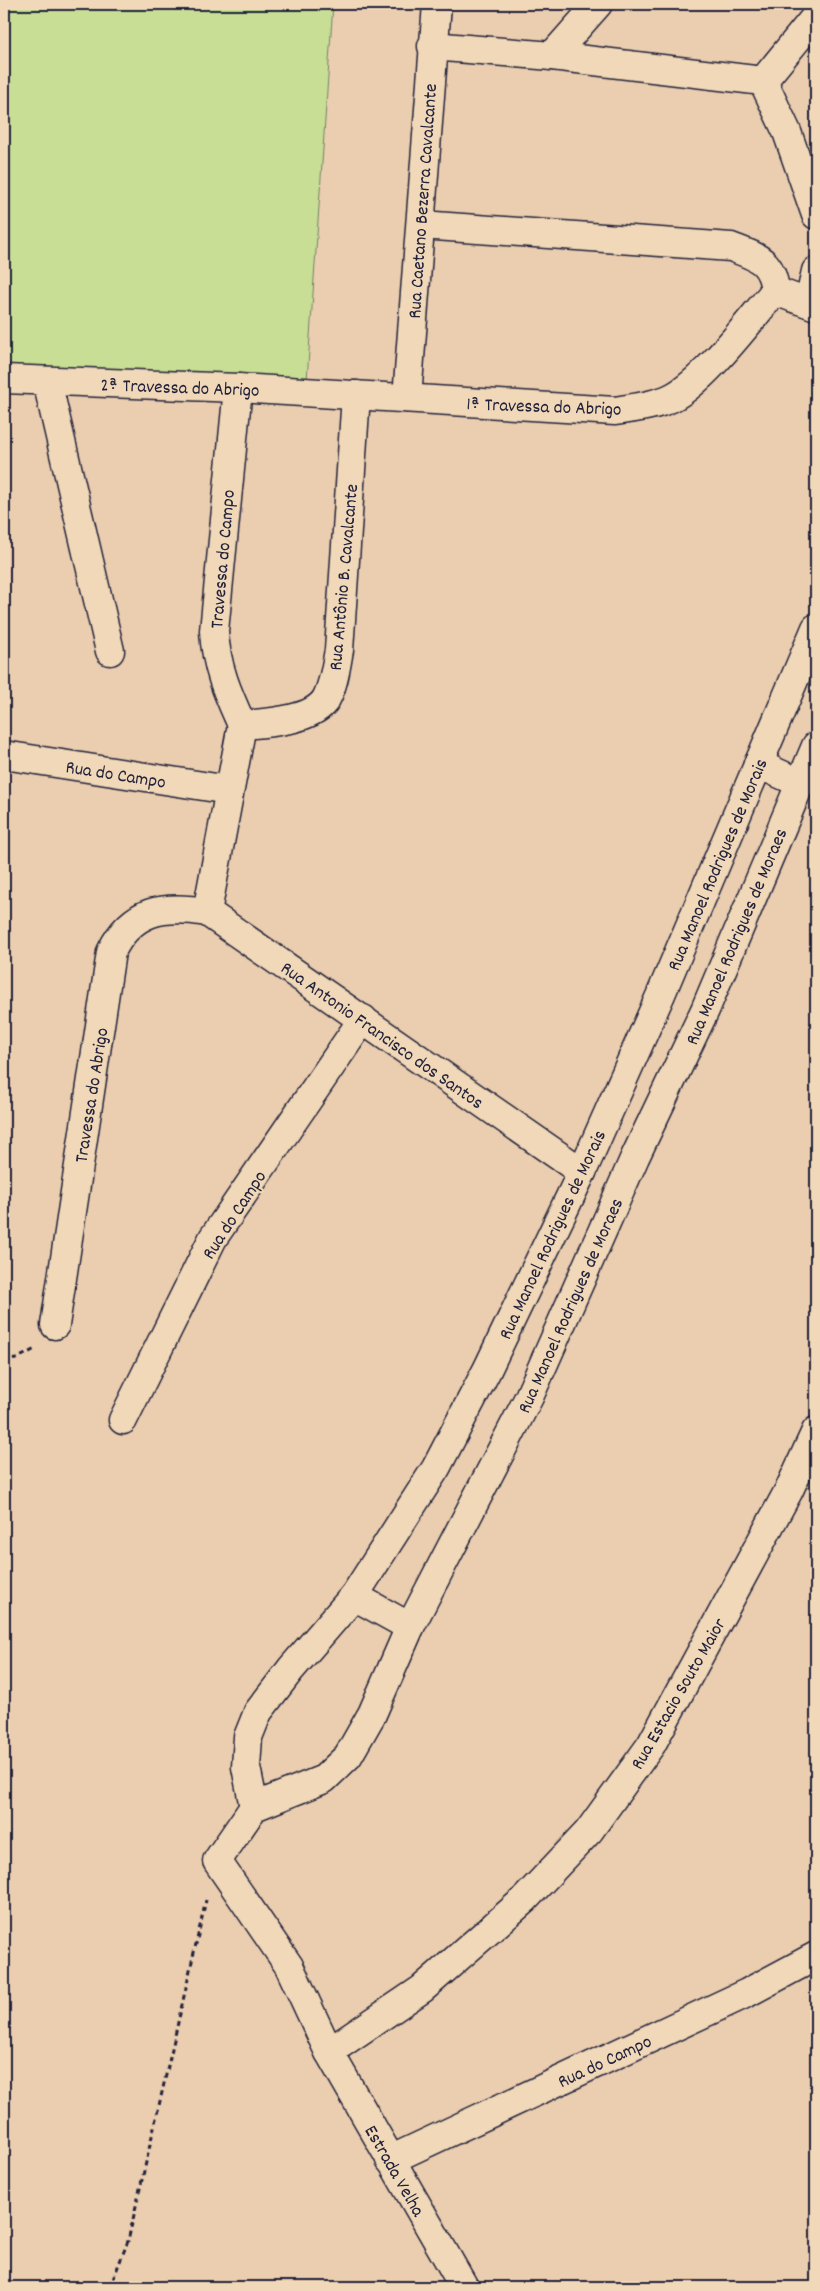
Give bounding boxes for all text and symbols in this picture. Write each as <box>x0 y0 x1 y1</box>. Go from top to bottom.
street label: Rua Caetano Bezerra Cavalcante <box>403 83 446 320</box>
street label: 2ª Travessa do Abrigo <box>100 373 260 406</box>
street label: 1ª Travessa do Abrigo <box>466 392 622 425</box>
street label: Rua Antônio B. Cavalcante <box>324 483 367 672</box>
street label: Travessa do Campo <box>205 489 244 630</box>
street label: Rua do Campo <box>63 755 167 798</box>
street label: Rua Manoel Rodrigues de Morais <box>662 755 776 976</box>
street label: Rua Manoel Rodrigues de Moraes <box>680 825 796 1050</box>
street label: Rua Antonio Francisco dos Santos <box>274 956 488 1117</box>
street label: Travessa do Abrigo <box>69 1026 117 1165</box>
street label: Rua Manoel Rodrigues de Morais <box>494 1126 615 1345</box>
street label: Rua do Campo <box>197 1166 275 1266</box>
street label: Rua Manoel Rodrigues de Moraes <box>512 1194 632 1418</box>
street label: Rua Estacio Souto Maior <box>626 1614 734 1776</box>
street label: Rua do Campo <box>554 2030 657 2097</box>
street label: Estrada Velha <box>356 2121 431 2223</box>

